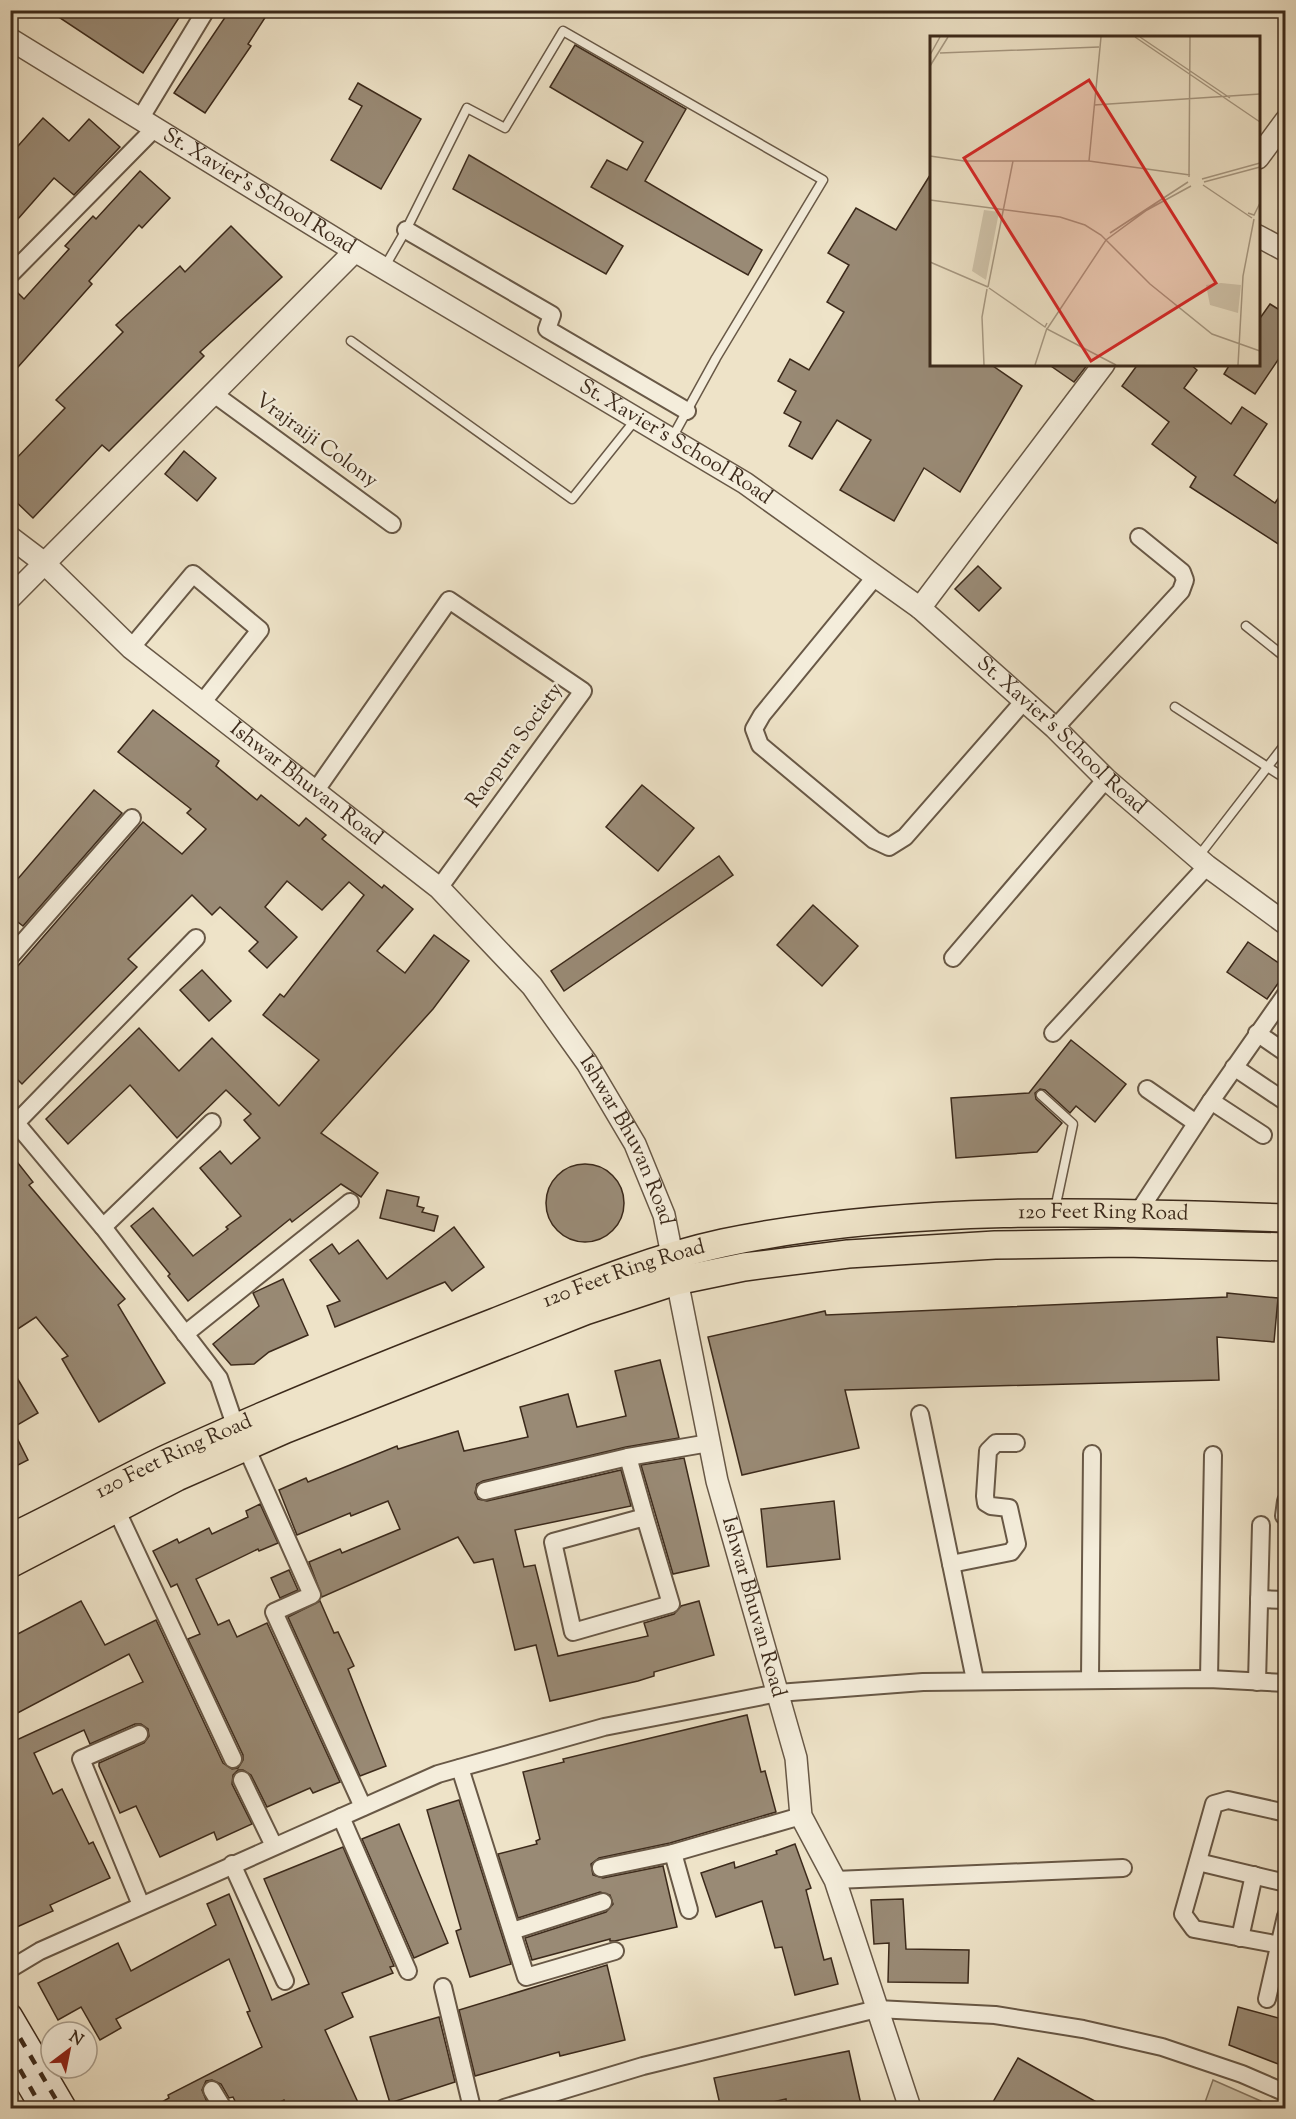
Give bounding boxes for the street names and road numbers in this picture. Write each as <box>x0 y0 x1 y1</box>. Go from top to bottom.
street label: St. Xavier's School Road <box>157 121 361 263</box>
street label: St. Xavier's School Road <box>573 372 778 513</box>
street label: Vrajraiji Colony <box>248 386 384 496</box>
street label: St. Xavier's School Road <box>969 650 1152 822</box>
street label: Raopura Society <box>459 677 571 815</box>
street label: Ishwar Bhuvan Road <box>223 715 389 854</box>
street label: Ishwar Bhuvan Road <box>571 1049 681 1228</box>
street label: 120 Feet Ring Road <box>1018 1198 1189 1230</box>
street label: 120 Feet Ring Road <box>538 1233 709 1317</box>
street label: 120 Feet Ring Road <box>90 1407 257 1507</box>
street label: Ishwar Bhuvan Road <box>713 1513 793 1701</box>

